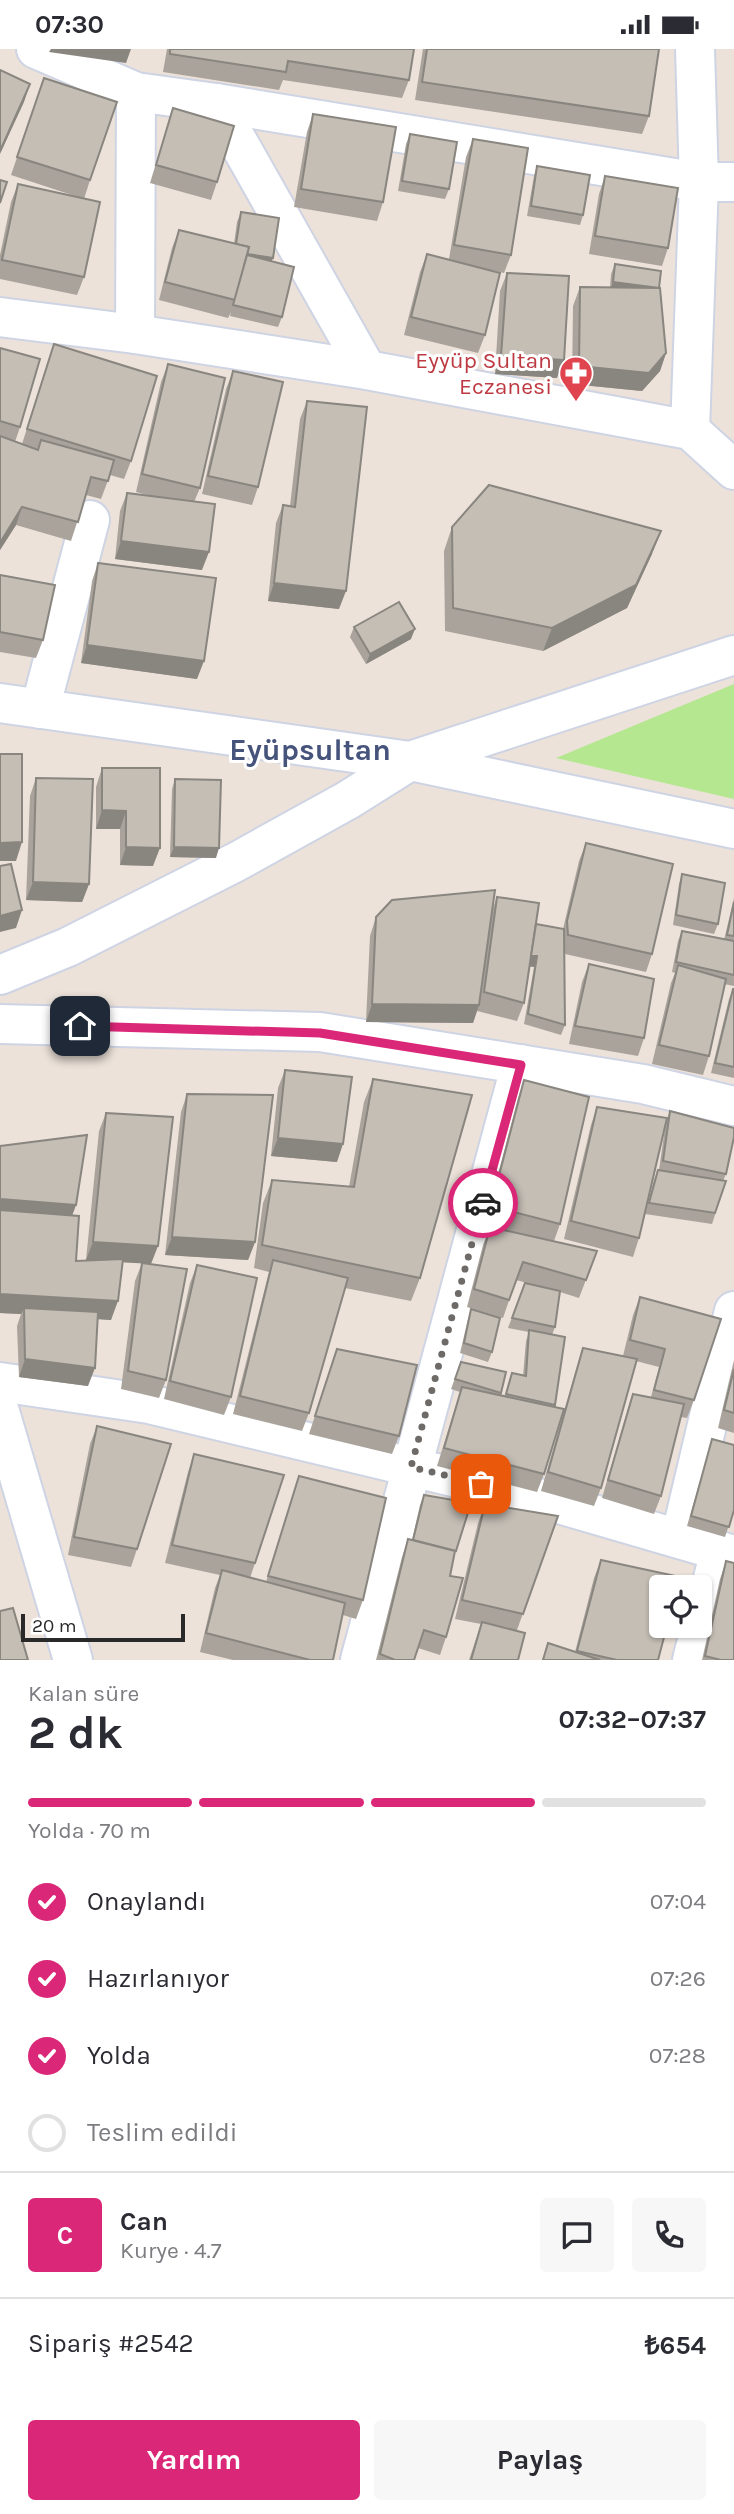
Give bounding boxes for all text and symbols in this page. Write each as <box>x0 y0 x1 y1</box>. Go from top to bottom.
text: 07:30 <box>35 9 104 40</box>
place label: Eyyüp Sultan Eczanesi <box>415 347 552 400</box>
pharmacy icon: Eyyüp Sultan Eczanesi <box>557 354 595 403</box>
district label: Eyüpsultan <box>229 732 391 768</box>
pin <box>50 996 110 1056</box>
icon: home <box>61 1007 99 1045</box>
courier <box>448 1168 518 1238</box>
icon: car <box>464 1184 502 1222</box>
pin <box>451 1454 511 1514</box>
icon: bag <box>462 1465 500 1503</box>
map controls <box>649 1575 712 1638</box>
button: locate <box>649 1575 712 1638</box>
scale bar <box>21 1611 186 1643</box>
text: 20 m <box>32 1615 77 1637</box>
text: Kalan süre <box>28 1680 139 1707</box>
text: 07:32–07:37 <box>559 1704 706 1735</box>
text: 2 dk <box>28 1706 123 1760</box>
text: Yolda · 70 m <box>28 1817 151 1844</box>
icon: check <box>28 1883 66 1921</box>
text: Onaylandı <box>87 1886 206 1917</box>
text: 07:04 <box>650 1888 706 1915</box>
icon: check <box>28 1960 66 1998</box>
text: Hazırlanıyor <box>87 1963 229 1994</box>
text: 07:26 <box>650 1965 706 1992</box>
icon: check <box>28 2037 66 2075</box>
text: Yolda <box>87 2040 151 2071</box>
text: 07:28 <box>649 2042 706 2069</box>
text: Teslim edildi <box>87 2117 238 2148</box>
button: chat <box>540 2198 614 2272</box>
button: phone <box>632 2198 706 2272</box>
text: Can <box>120 2206 168 2237</box>
text: C <box>57 2220 73 2251</box>
text: Kurye · 4.7 <box>120 2237 222 2264</box>
text: Sipariş #2542 <box>28 2328 194 2359</box>
text: ₺654 <box>645 2330 706 2361</box>
button: Yardım <box>28 2420 360 2500</box>
button: Paylaş <box>374 2420 706 2500</box>

